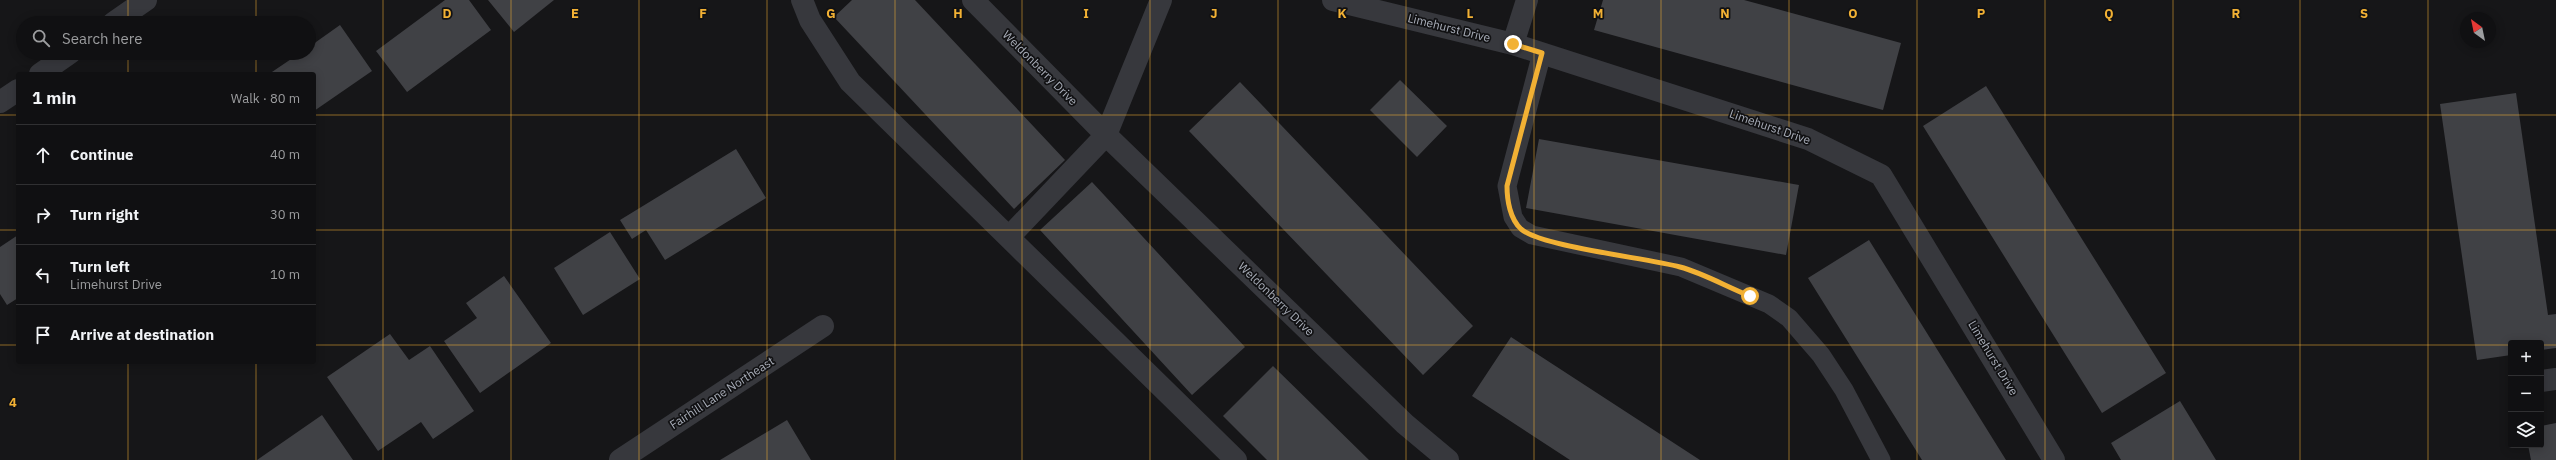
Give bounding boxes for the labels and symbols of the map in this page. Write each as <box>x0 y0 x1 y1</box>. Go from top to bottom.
text: D <box>442 5 452 22</box>
text: E <box>571 5 579 22</box>
text: F <box>699 5 707 22</box>
text: G <box>826 5 836 22</box>
text: H <box>953 5 963 22</box>
text: I <box>1083 5 1089 22</box>
text: J <box>1210 5 1218 22</box>
text: K <box>1337 5 1347 22</box>
text: M <box>1593 5 1603 22</box>
text: N <box>1720 5 1730 22</box>
text: O <box>1848 5 1858 22</box>
text: P <box>1977 5 1986 22</box>
text: Q <box>2104 5 2114 22</box>
text: R <box>2232 5 2241 22</box>
text: S <box>2360 5 2368 22</box>
street label: Limehurst Drive <box>1406 11 1492 45</box>
north arrow <box>2460 12 2496 48</box>
street label: Weldonberry Drive <box>1000 27 1081 109</box>
route end <box>1504 35 1522 53</box>
street label: Limehurst Drive <box>1728 106 1813 148</box>
street label: Weldonberry Drive <box>1235 259 1318 339</box>
route start <box>1741 287 1759 305</box>
street label: Limehurst Drive <box>1965 318 2022 398</box>
street label: Fairhill Lane Northeast <box>667 353 777 432</box>
text: 4 <box>9 394 17 411</box>

